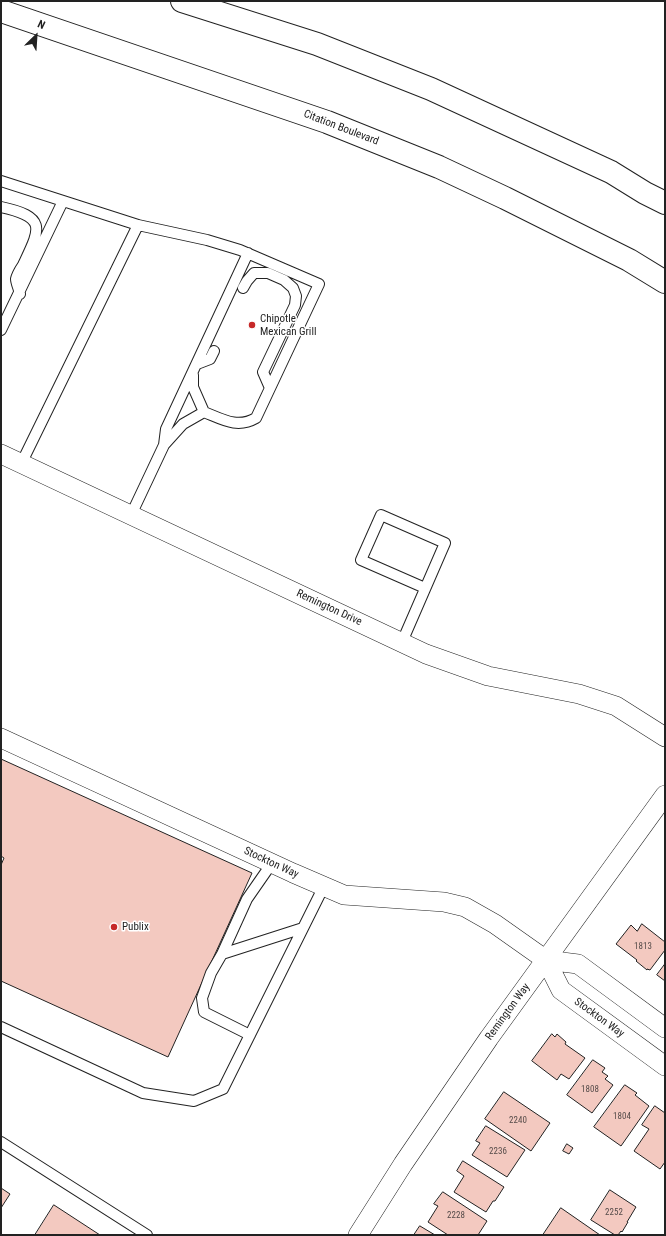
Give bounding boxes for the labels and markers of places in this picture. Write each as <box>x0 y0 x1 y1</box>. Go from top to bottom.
place label: Chipotle Mexican Grill <box>260 312 316 338</box>
marker: Chipotle Mexican Grill <box>247 320 257 330</box>
place label: Publix <box>122 920 149 934</box>
marker: Publix <box>109 922 119 932</box>

